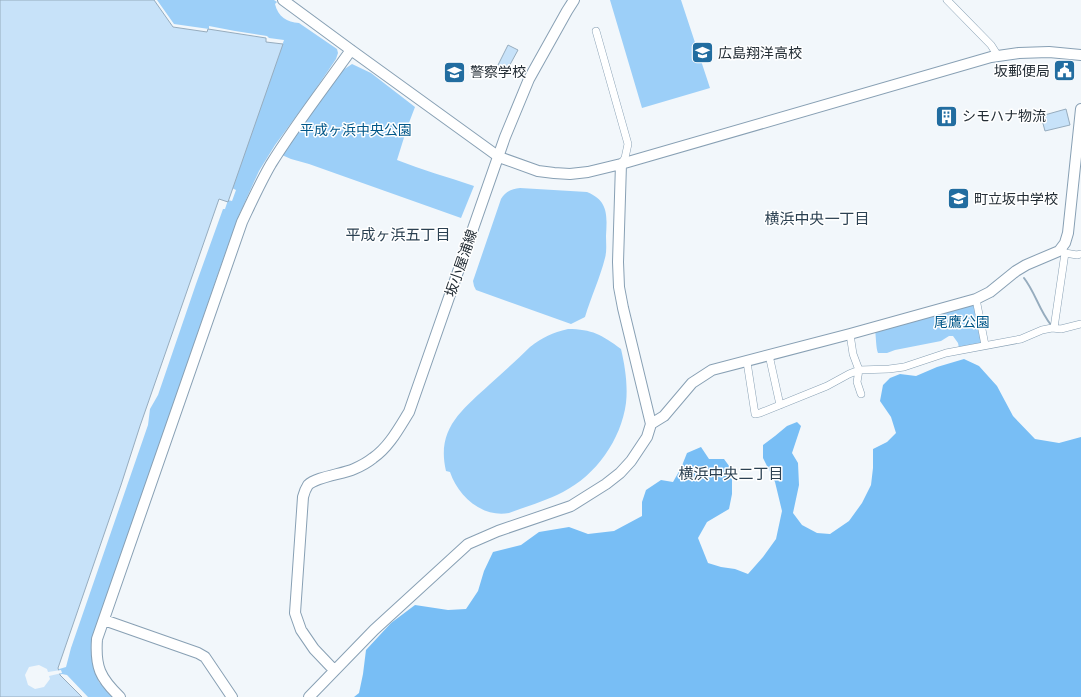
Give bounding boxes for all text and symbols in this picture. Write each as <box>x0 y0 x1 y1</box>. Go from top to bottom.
school or university icon: 広島翔洋高校 <box>690 40 716 66</box>
place label: 広島翔洋高校 <box>718 45 802 61</box>
public building icon: 坂郵便局 <box>1052 58 1078 84</box>
school or university icon: 警察学校 <box>442 59 468 85</box>
place label: 坂郵便局 <box>994 63 1050 79</box>
place label: 警察学校 <box>470 64 526 80</box>
building icon: シモハナ物流 <box>933 103 959 129</box>
place label: シモハナ物流 <box>962 108 1046 124</box>
park label: 平成ヶ浜中央公園 <box>300 122 412 138</box>
school or university icon: 町立坂中学校 <box>946 186 972 212</box>
place label: 町立坂中学校 <box>974 191 1058 207</box>
district label: 横浜中央一丁目 <box>764 210 870 227</box>
district label: 平成ヶ浜五丁目 <box>345 226 451 243</box>
street label: 坂小屋浦線 <box>442 227 480 299</box>
park label: 尾鷹公園 <box>934 314 990 330</box>
district label: 横浜中央二丁目 <box>678 465 784 482</box>

